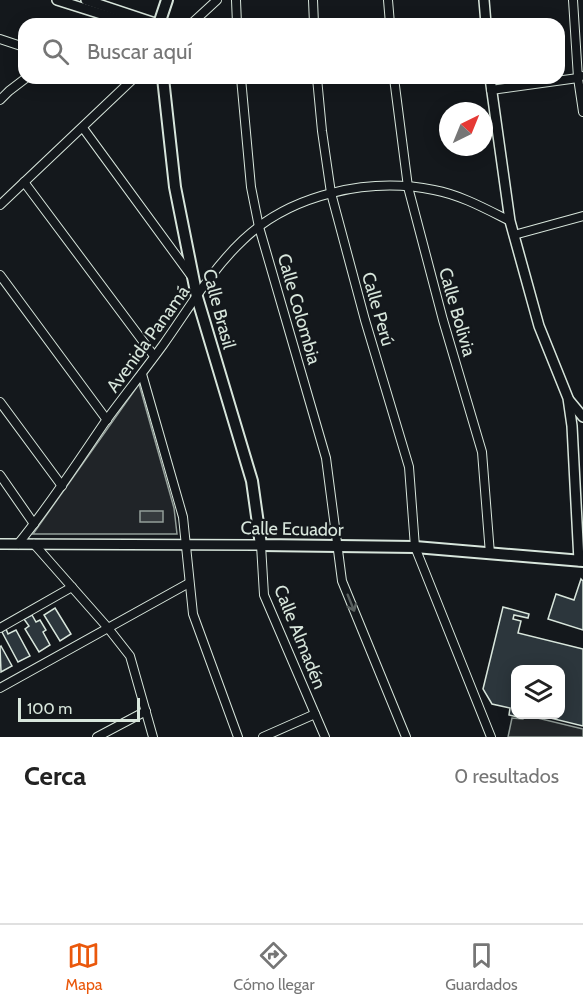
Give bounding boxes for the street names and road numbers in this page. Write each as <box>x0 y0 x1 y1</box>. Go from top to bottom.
street label: Calle Colombia <box>273 251 325 367</box>
street label: Calle Bolivia <box>434 265 480 359</box>
street label: Calle Brasil <box>198 267 240 352</box>
street label: Calle Perú <box>357 270 399 348</box>
street label: Avenida Panamá <box>102 281 194 397</box>
street label: Calle Ecuador <box>240 517 344 541</box>
street label: Calle Almadén <box>269 582 331 692</box>

